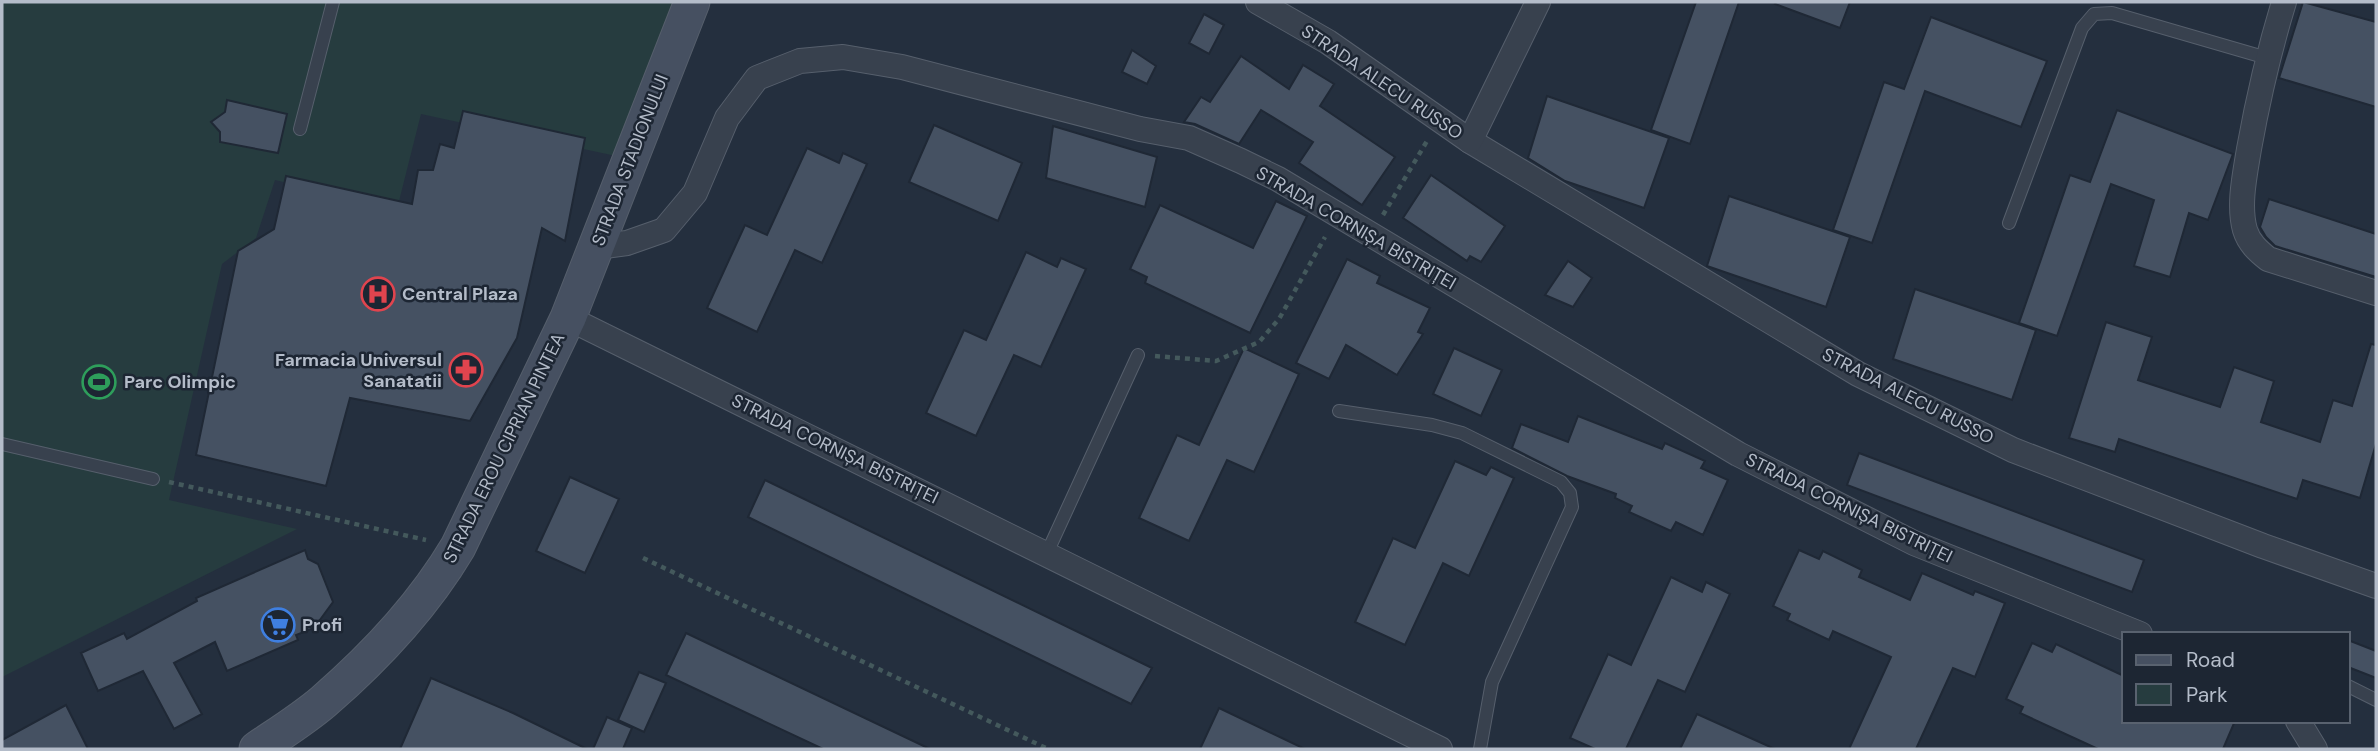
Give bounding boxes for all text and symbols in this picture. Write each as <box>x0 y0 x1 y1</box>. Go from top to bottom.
street label: STRADA ALECU RUSSO <box>1297 19 1467 145</box>
street label: STRADA STADIONULUI <box>586 71 674 249</box>
street label: STRADA CORNIȘA BISTRIȚEI <box>1252 161 1460 295</box>
hospital icon: Central Plaza <box>359 275 397 313</box>
place label: Central Plaza <box>402 282 518 306</box>
street label: STRADA EROU CIPRIAN PINTEA <box>438 329 570 567</box>
street label: STRADA ALECU RUSSO <box>1818 342 1998 450</box>
place label: Farmacia Universul Sanatatii <box>275 348 442 393</box>
pharmacy icon: Farmacia Universul Sanatatii <box>447 351 485 389</box>
sports icon: Parc Olimpic <box>80 363 118 401</box>
place label: Parc Olimpic <box>124 370 236 394</box>
street label: STRADA CORNIȘA BISTRIȚEI <box>728 388 942 510</box>
street label: STRADA CORNIȘA BISTRIȚEI <box>1742 447 1956 569</box>
supermarket icon: Profi <box>259 606 297 644</box>
place label: Profi <box>302 613 342 637</box>
legend <box>2122 632 2350 723</box>
text: Road <box>2186 646 2235 674</box>
text: Park <box>2186 681 2228 709</box>

